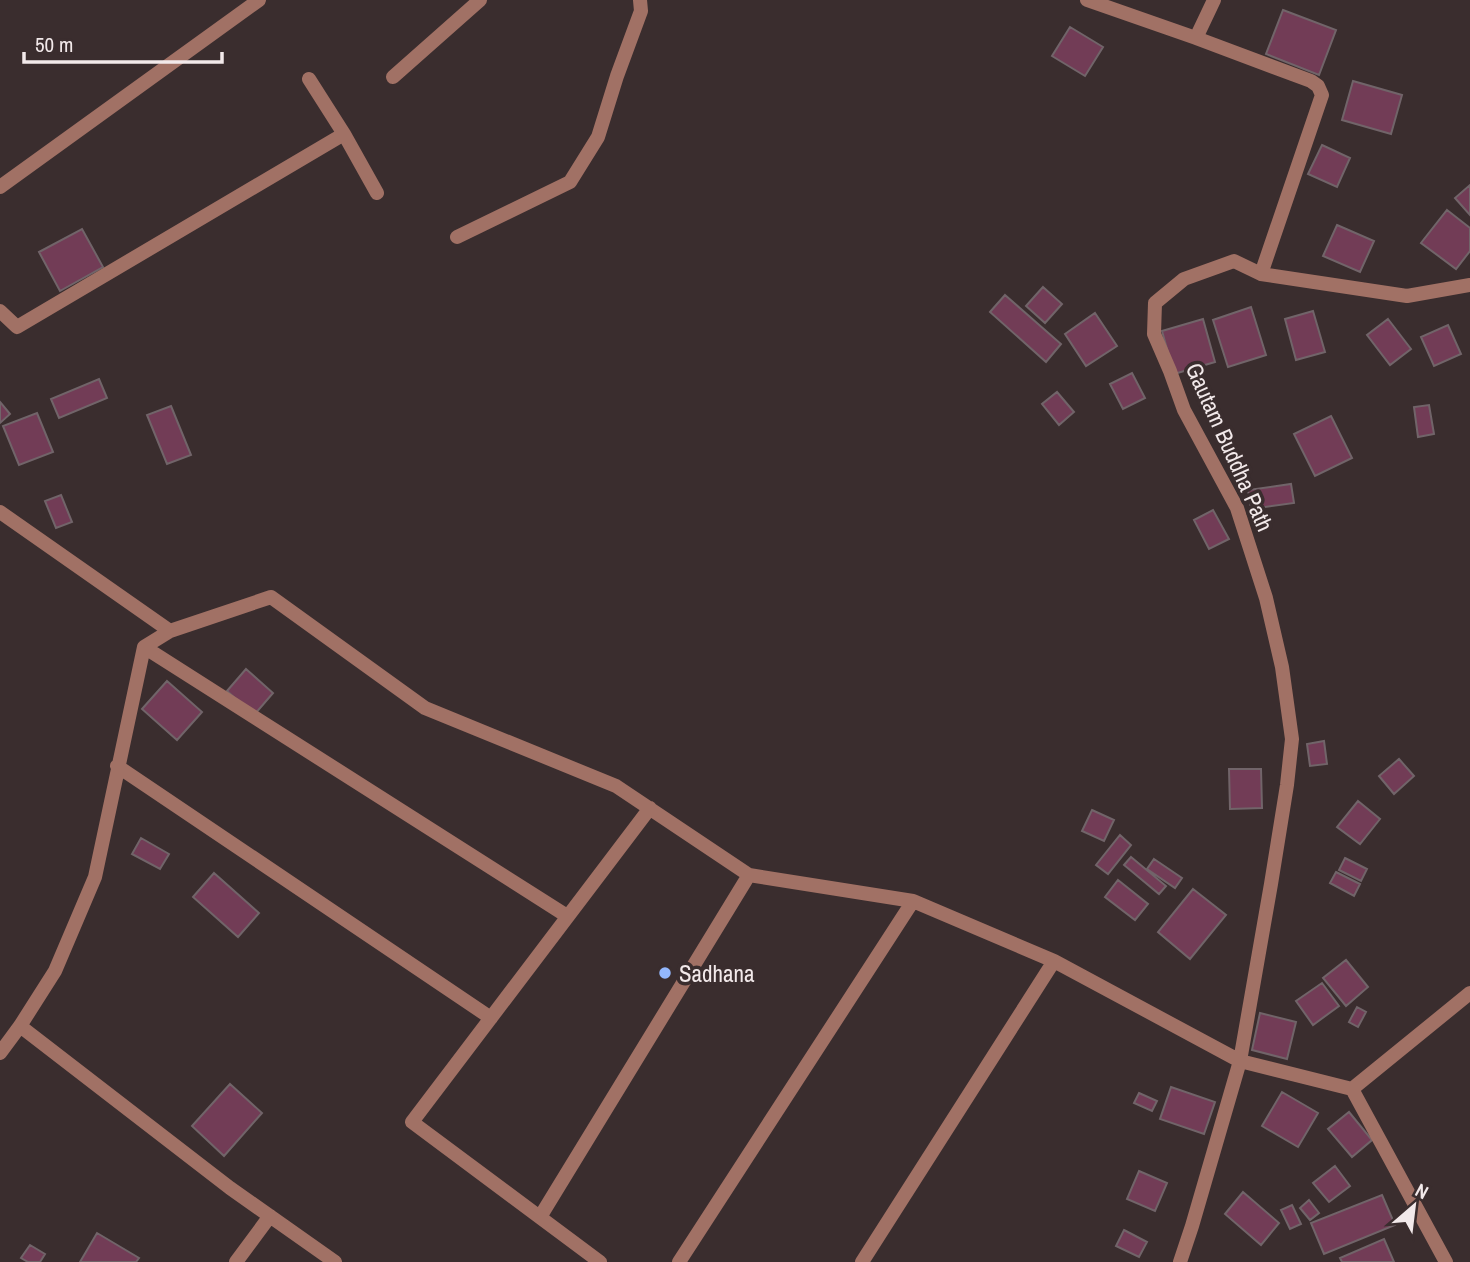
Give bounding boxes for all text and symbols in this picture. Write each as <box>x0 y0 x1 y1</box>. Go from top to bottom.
scale bar <box>24 21 222 65</box>
text: 50 m <box>35 30 73 59</box>
street label: Gautam Buddha Path <box>1179 358 1281 536</box>
place label: Sadhana <box>679 958 755 989</box>
marker: Sadhana <box>657 965 673 981</box>
north arrow <box>1379 1171 1449 1241</box>
text: N <box>1411 1177 1433 1205</box>

